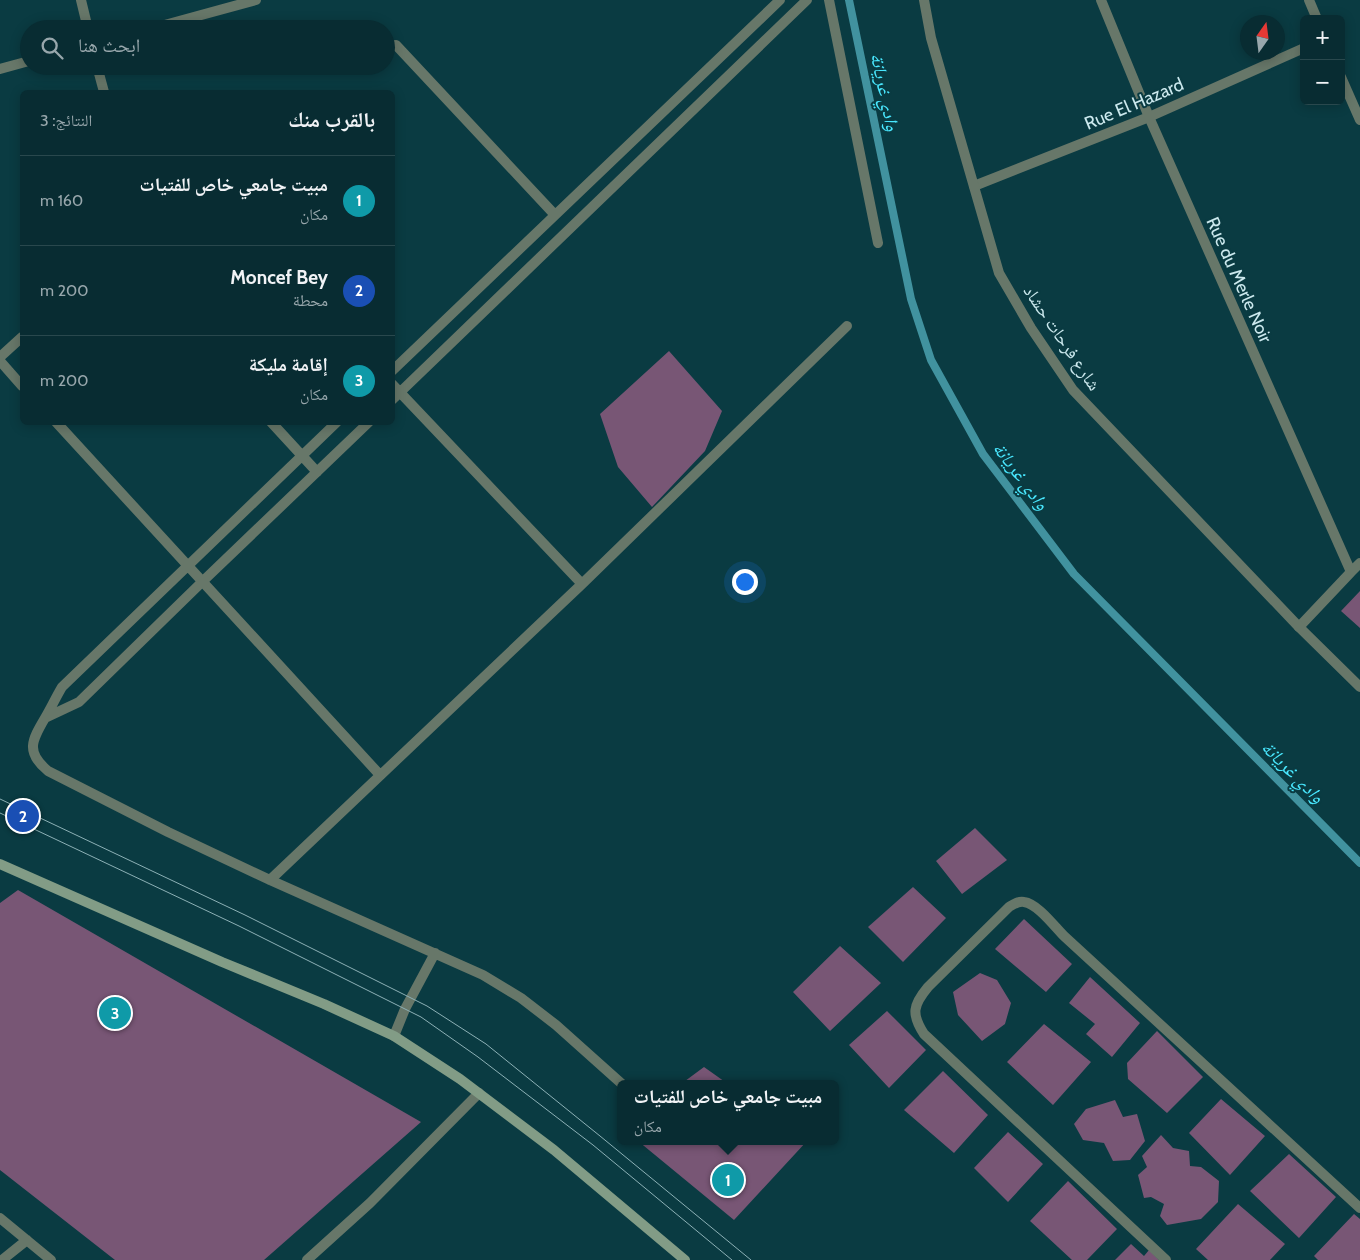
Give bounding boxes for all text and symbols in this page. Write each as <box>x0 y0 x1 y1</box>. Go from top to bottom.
north arrow <box>1240 15 1285 60</box>
map controls <box>1300 15 1345 105</box>
button: + <box>1300 15 1345 60</box>
search box <box>20 20 395 75</box>
icon: search <box>38 34 66 62</box>
text: ابحث هنا <box>78 34 140 57</box>
water label: وادي غريانة <box>862 51 905 134</box>
button: − <box>1300 60 1345 105</box>
street label: Rue El Hazard <box>1081 73 1187 135</box>
text: بالقرب منك <box>288 107 375 132</box>
text: النتائج: 3 <box>40 111 92 130</box>
text: مبيت جامعي خاص للفتيات <box>140 173 328 196</box>
text: 160 m <box>40 191 83 210</box>
text: 1 <box>356 191 362 210</box>
text: مكان <box>300 205 328 224</box>
street label: Rue du Merle Noir <box>1201 214 1277 347</box>
text: Moncef Bey <box>230 266 328 289</box>
text: 200 m <box>40 281 88 300</box>
text: 2 <box>355 281 363 300</box>
street label: شارع فرحات حشاد <box>1019 281 1105 395</box>
text: محطة <box>293 291 328 310</box>
text: إقامة مليكة <box>249 353 328 376</box>
text: 200 m <box>40 371 88 390</box>
text: 3 <box>355 371 363 390</box>
text: مكان <box>300 385 328 404</box>
water label: وادي غريانة <box>985 437 1054 517</box>
your location <box>732 569 758 595</box>
water label: وادي غريانة <box>1254 736 1329 811</box>
pin: 2 <box>7 797 39 835</box>
pin: 3 <box>99 994 131 1032</box>
popup <box>617 1080 839 1145</box>
text: مبيت جامعي خاص للفتيات <box>634 1085 822 1108</box>
text: مكان <box>634 1117 662 1136</box>
pin: 1 <box>712 1161 744 1199</box>

